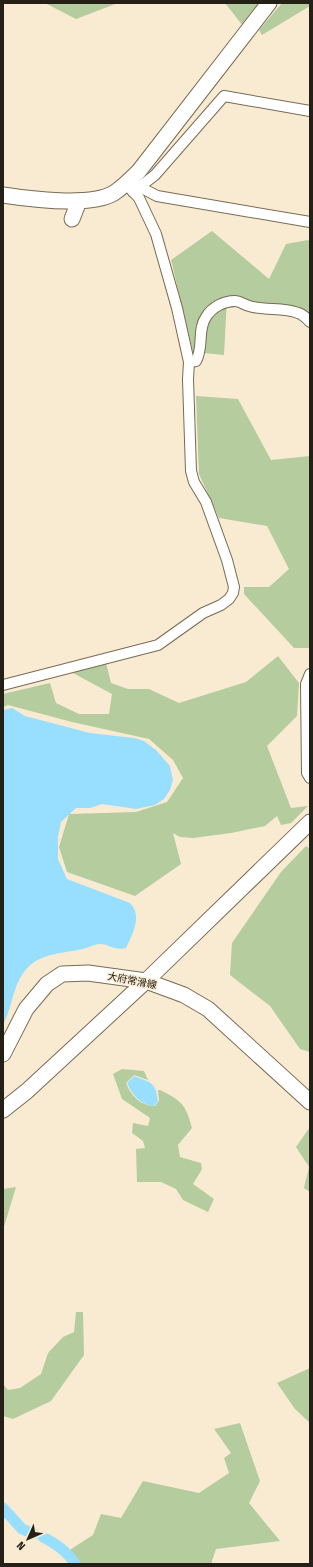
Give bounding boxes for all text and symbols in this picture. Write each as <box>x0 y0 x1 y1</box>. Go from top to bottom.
street label: 大府常滑線 <box>106 970 158 992</box>
north arrow <box>8 1519 48 1559</box>
text: N <box>14 1539 28 1553</box>

